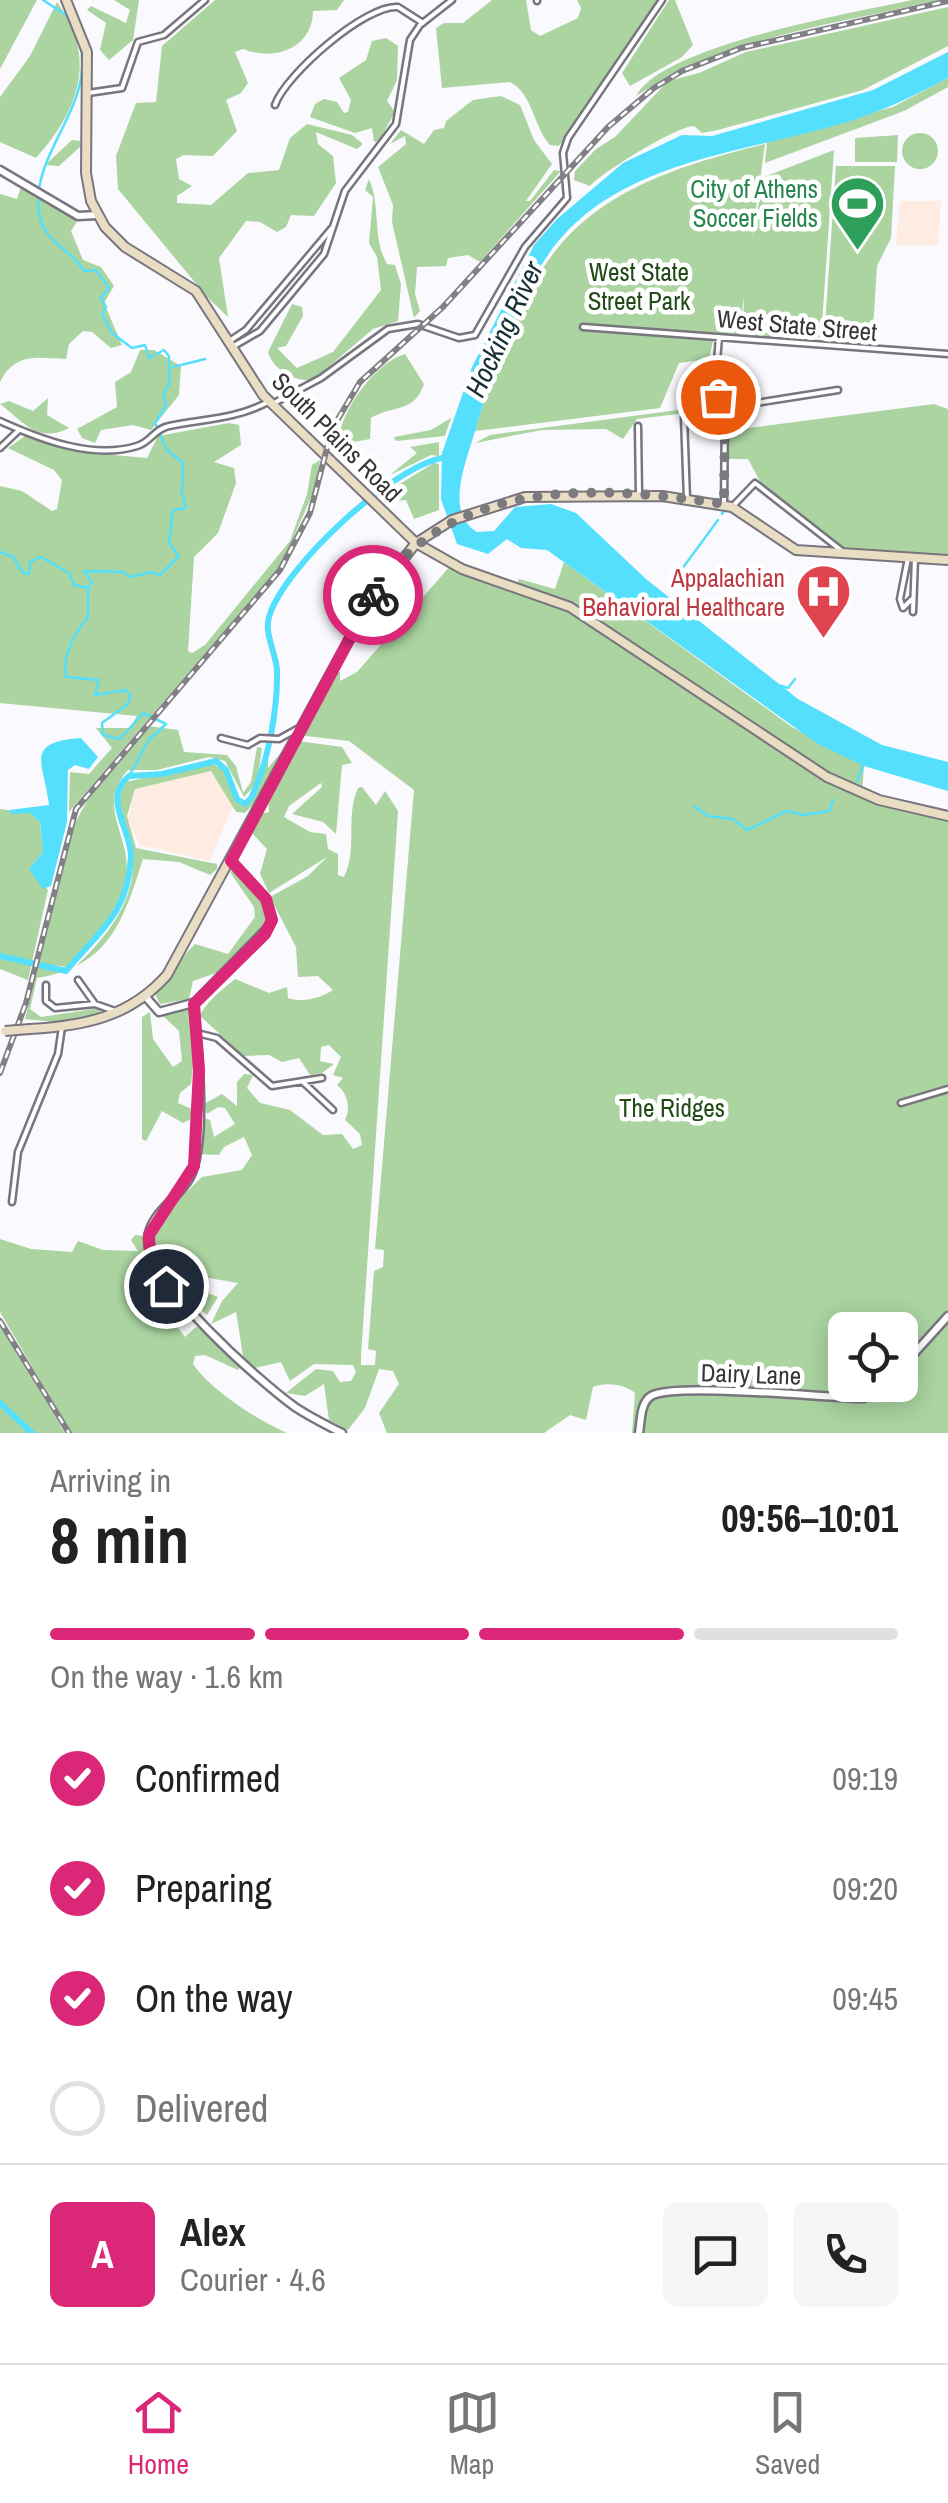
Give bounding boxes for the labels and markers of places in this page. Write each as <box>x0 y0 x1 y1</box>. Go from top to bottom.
place label: City of Athens Soccer Fields <box>690 172 818 235</box>
sports icon: City of Athens Soccer Fields <box>827 173 887 252</box>
pin <box>676 355 761 440</box>
place label: Appalachian Behavioral Healthcare <box>582 561 785 624</box>
hospital icon: Appalachian Behavioral Healthcare <box>794 562 854 641</box>
pin <box>124 1244 209 1329</box>

